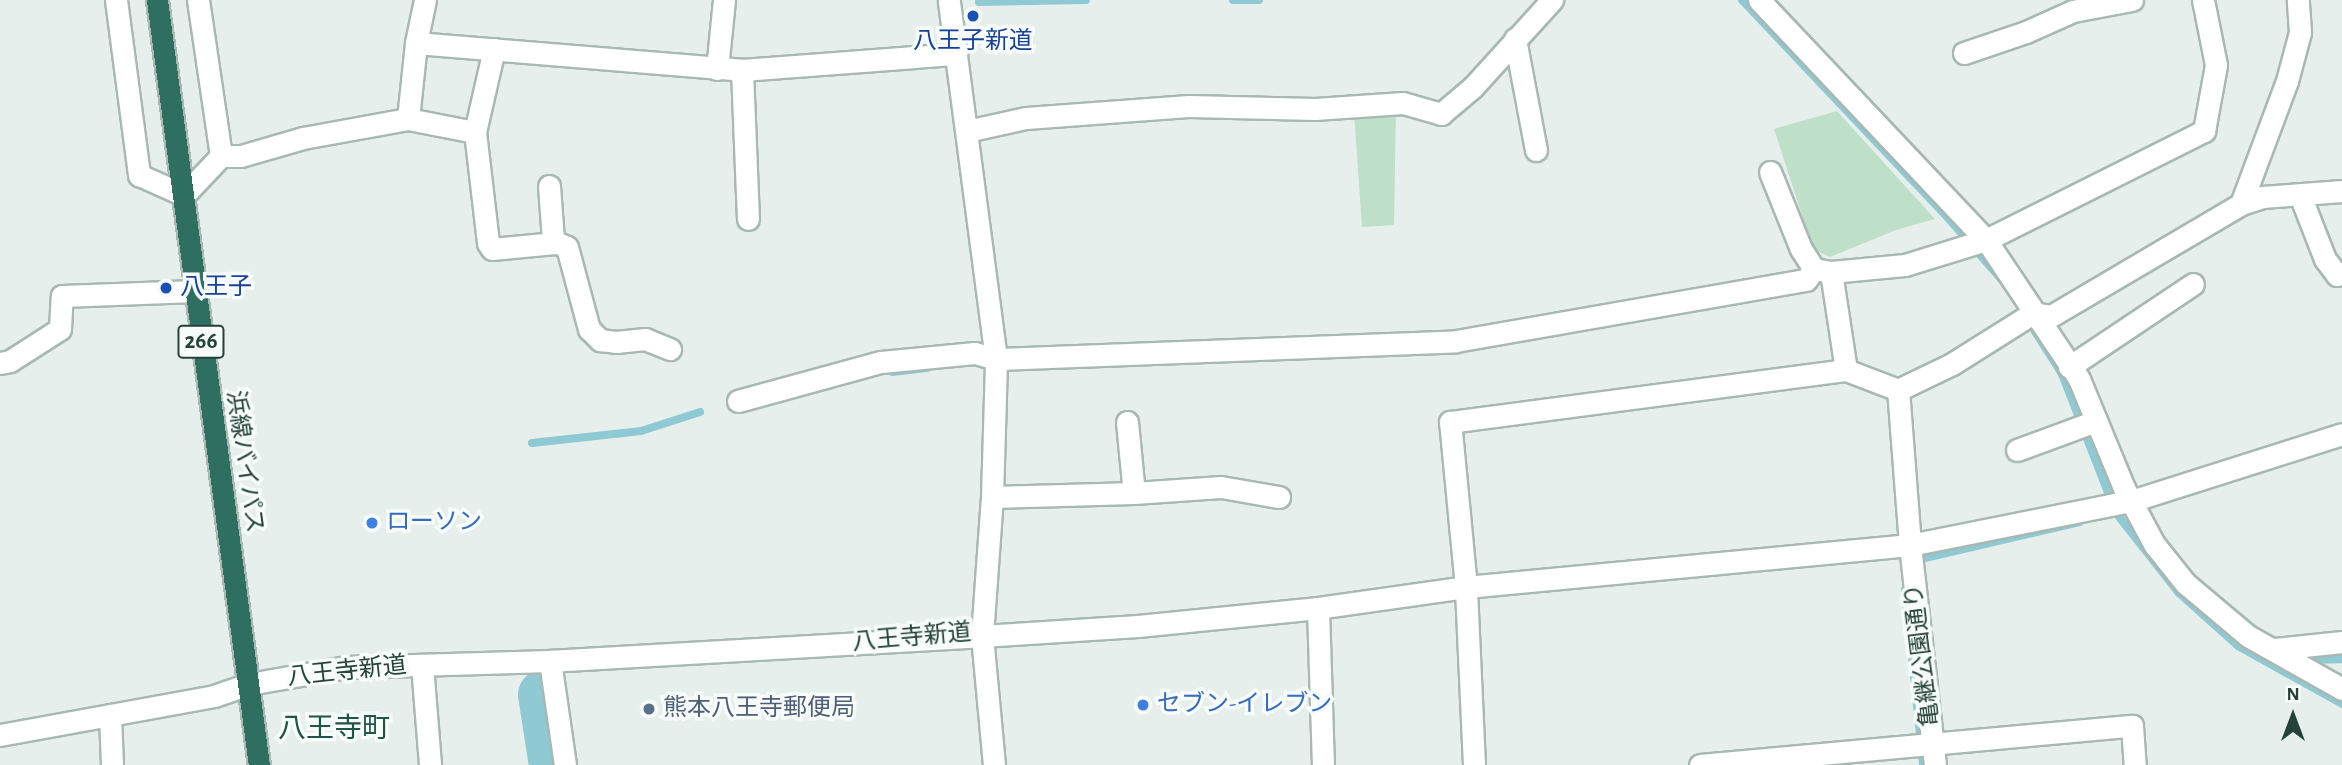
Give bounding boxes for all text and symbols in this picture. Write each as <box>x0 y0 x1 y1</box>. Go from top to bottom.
marker: 八王子新道 <box>965 8 981 24</box>
place label: 八王子新道 <box>913 28 1033 56</box>
place label: 八王子 <box>180 274 252 302</box>
marker: 八王子 <box>158 280 174 296</box>
road number: 266 <box>176 322 226 362</box>
street label: 浜線バイパス <box>220 389 268 535</box>
place label: ローソン <box>386 509 482 537</box>
marker: ローソン <box>364 515 380 531</box>
street label: 亀継公園通り <box>1900 582 1946 728</box>
street label: 八王寺新道 <box>851 618 973 658</box>
street label: 八王寺新道 <box>286 651 408 693</box>
north arrow <box>2258 681 2328 751</box>
text: N <box>2286 685 2300 704</box>
place label: セブン-イレブン <box>1157 691 1332 719</box>
place label: 熊本八王寺郵便局 <box>663 695 855 723</box>
marker: セブン-イレブン <box>1135 697 1151 713</box>
marker: 熊本八王寺郵便局 <box>641 701 657 717</box>
district label: 八王寺町 <box>278 712 390 746</box>

